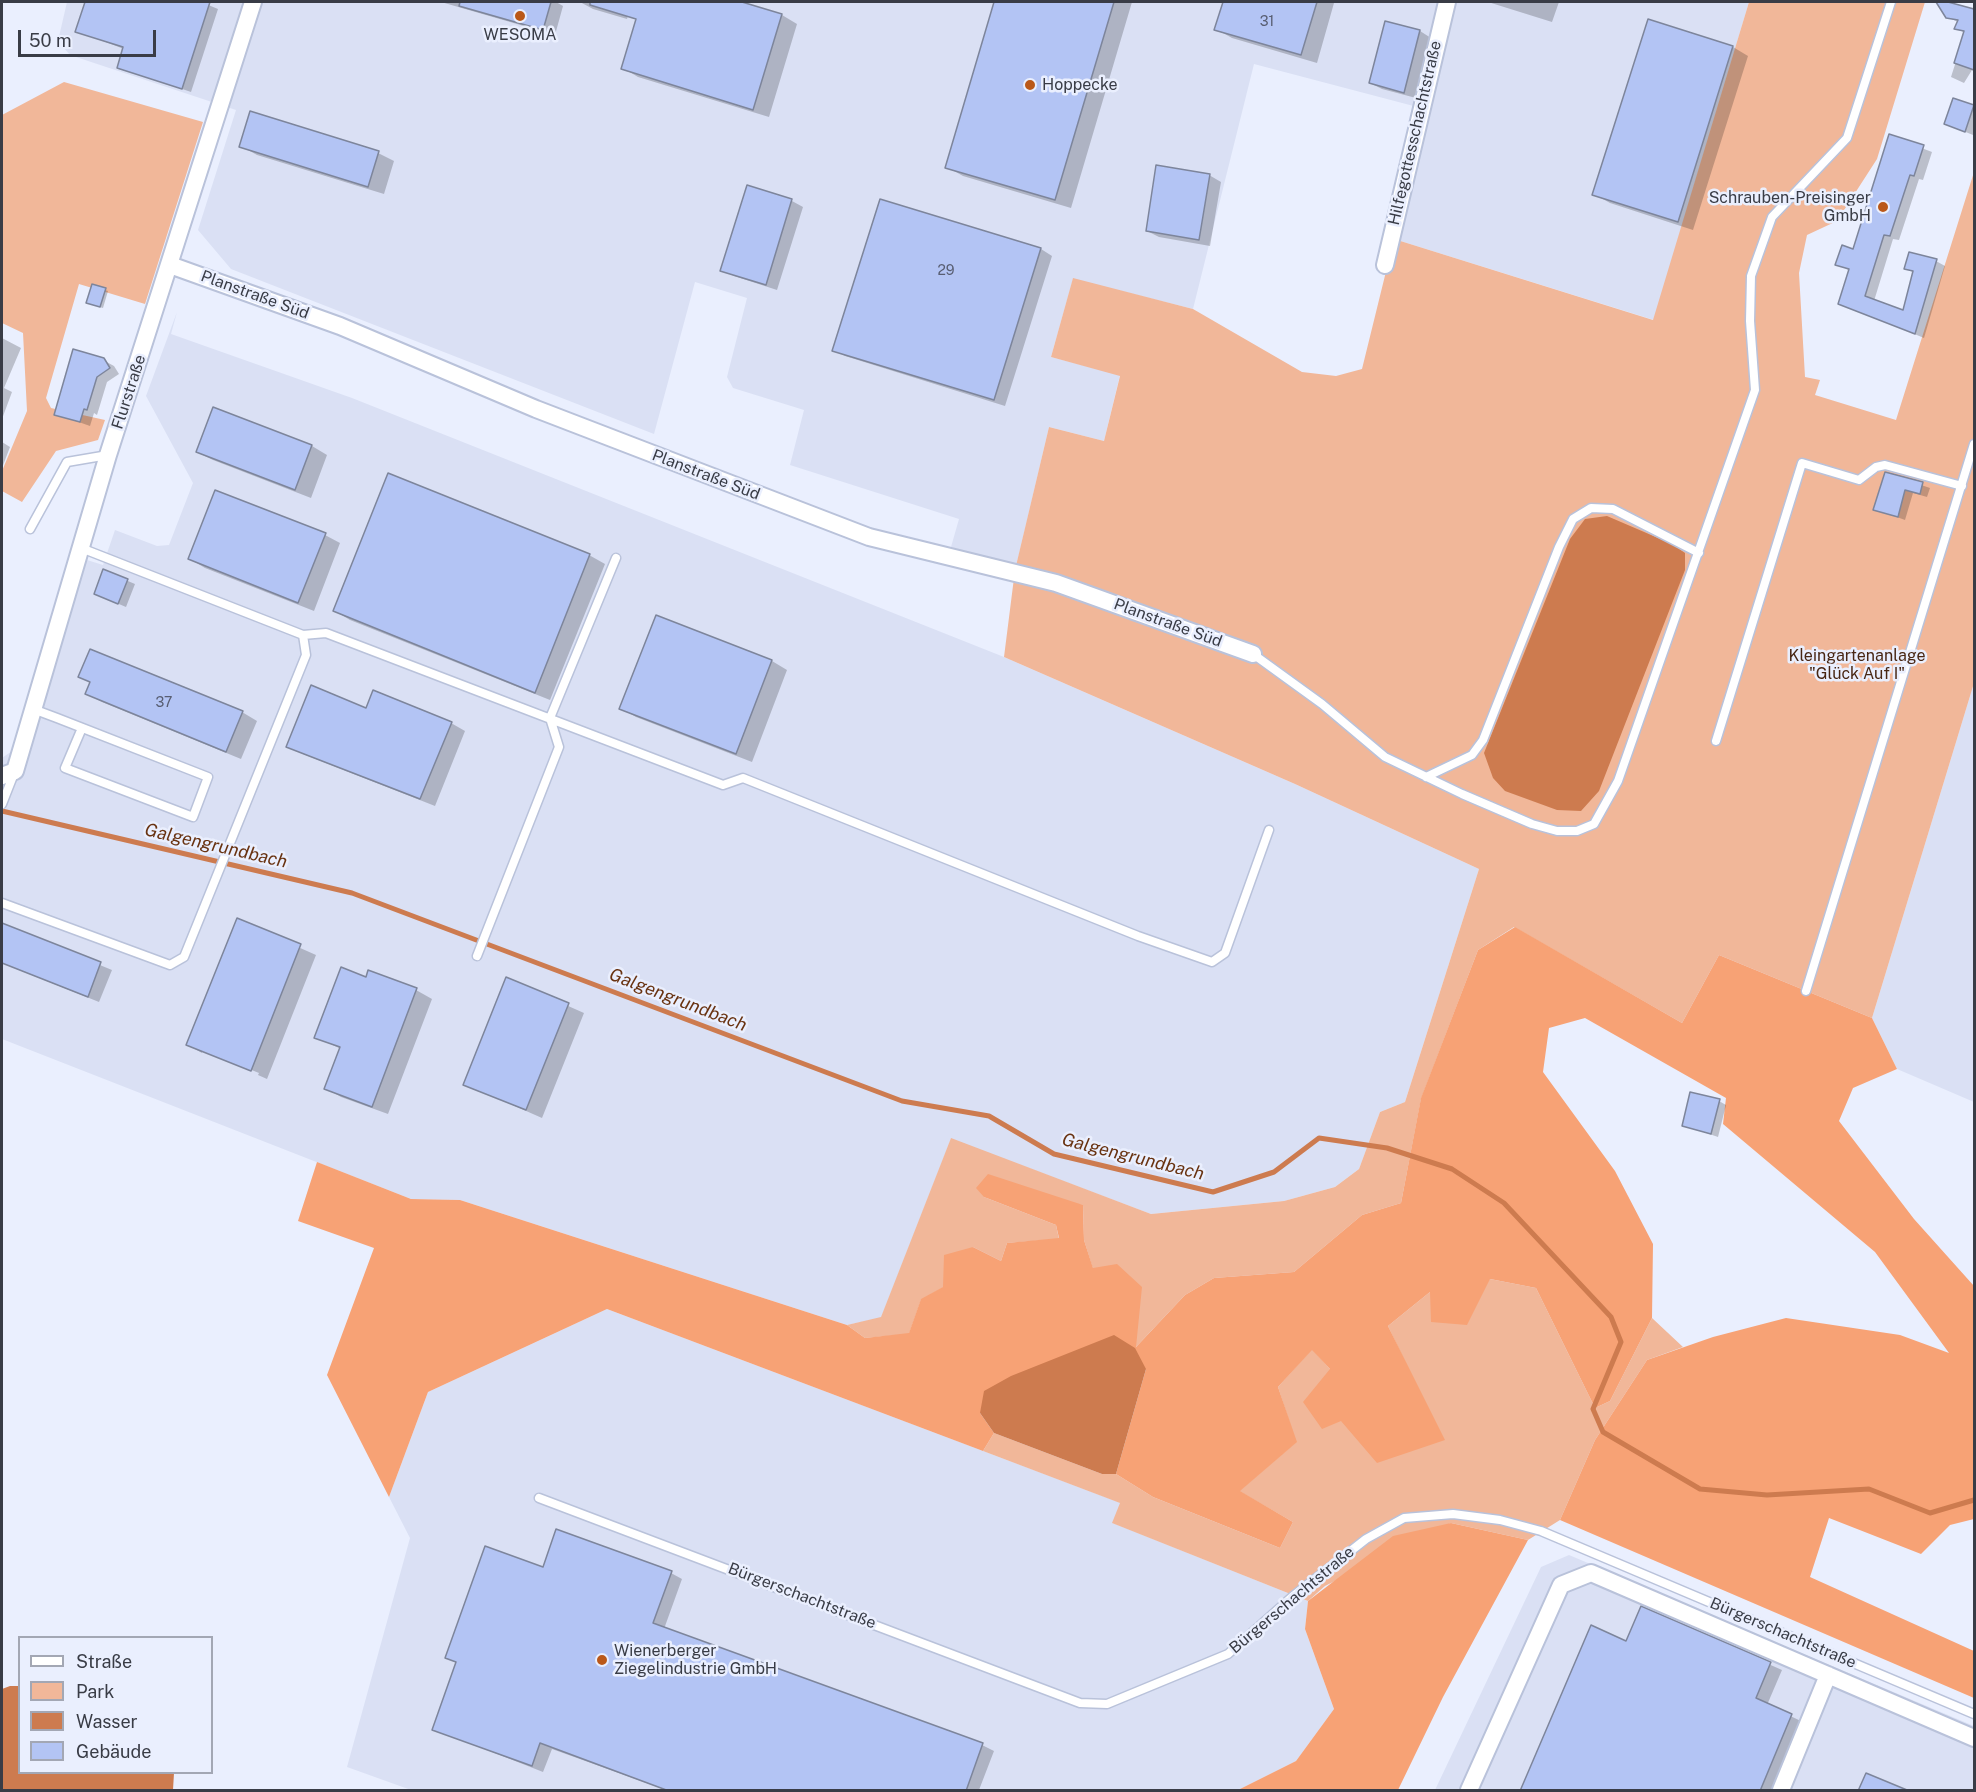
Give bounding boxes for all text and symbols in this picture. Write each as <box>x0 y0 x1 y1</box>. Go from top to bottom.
marker: WESOMA <box>513 9 527 23</box>
house number: 31 <box>1260 14 1274 30</box>
scale bar <box>21 18 159 56</box>
place label: WESOMA <box>483 25 557 45</box>
text: 50 m <box>29 30 72 51</box>
street label: Hilfegottesschachtstraße <box>1384 39 1446 227</box>
place label: Hoppecke <box>1042 75 1118 95</box>
marker: Hoppecke <box>1023 78 1037 92</box>
place label: Schrauben-Preisinger GmbH <box>1709 188 1871 226</box>
marker: Schrauben-Preisinger GmbH <box>1876 200 1890 214</box>
house number: 29 <box>937 263 955 279</box>
street label: Planstraße Süd <box>198 267 312 323</box>
street label: Flurstraße <box>108 352 150 432</box>
street label: Planstraße Süd <box>649 446 763 504</box>
street label: Planstraße Süd <box>1111 595 1225 651</box>
park label: Kleingartenanlage "Glück Auf I" <box>1788 646 1926 684</box>
house number: 37 <box>156 695 172 711</box>
water label: Galgengrundbach <box>143 819 289 873</box>
water label: Galgengrundbach <box>606 964 750 1036</box>
water label: Galgengrundbach <box>1060 1129 1206 1185</box>
street label: Bürgerschachtstraße <box>1226 1542 1358 1658</box>
street label: Bürgerschachtstraße <box>725 1559 879 1633</box>
street label: Bürgerschachtstraße <box>1707 1594 1859 1672</box>
legend <box>18 1636 213 1774</box>
place label: Wienerberger Ziegelindustrie GmbH <box>614 1641 777 1679</box>
text: Straße <box>76 1651 132 1672</box>
marker: Wienerberger Ziegelindustrie GmbH <box>595 1653 609 1667</box>
text: Park <box>76 1681 114 1702</box>
text: Wasser <box>76 1711 138 1732</box>
text: Gebäude <box>76 1741 151 1762</box>

